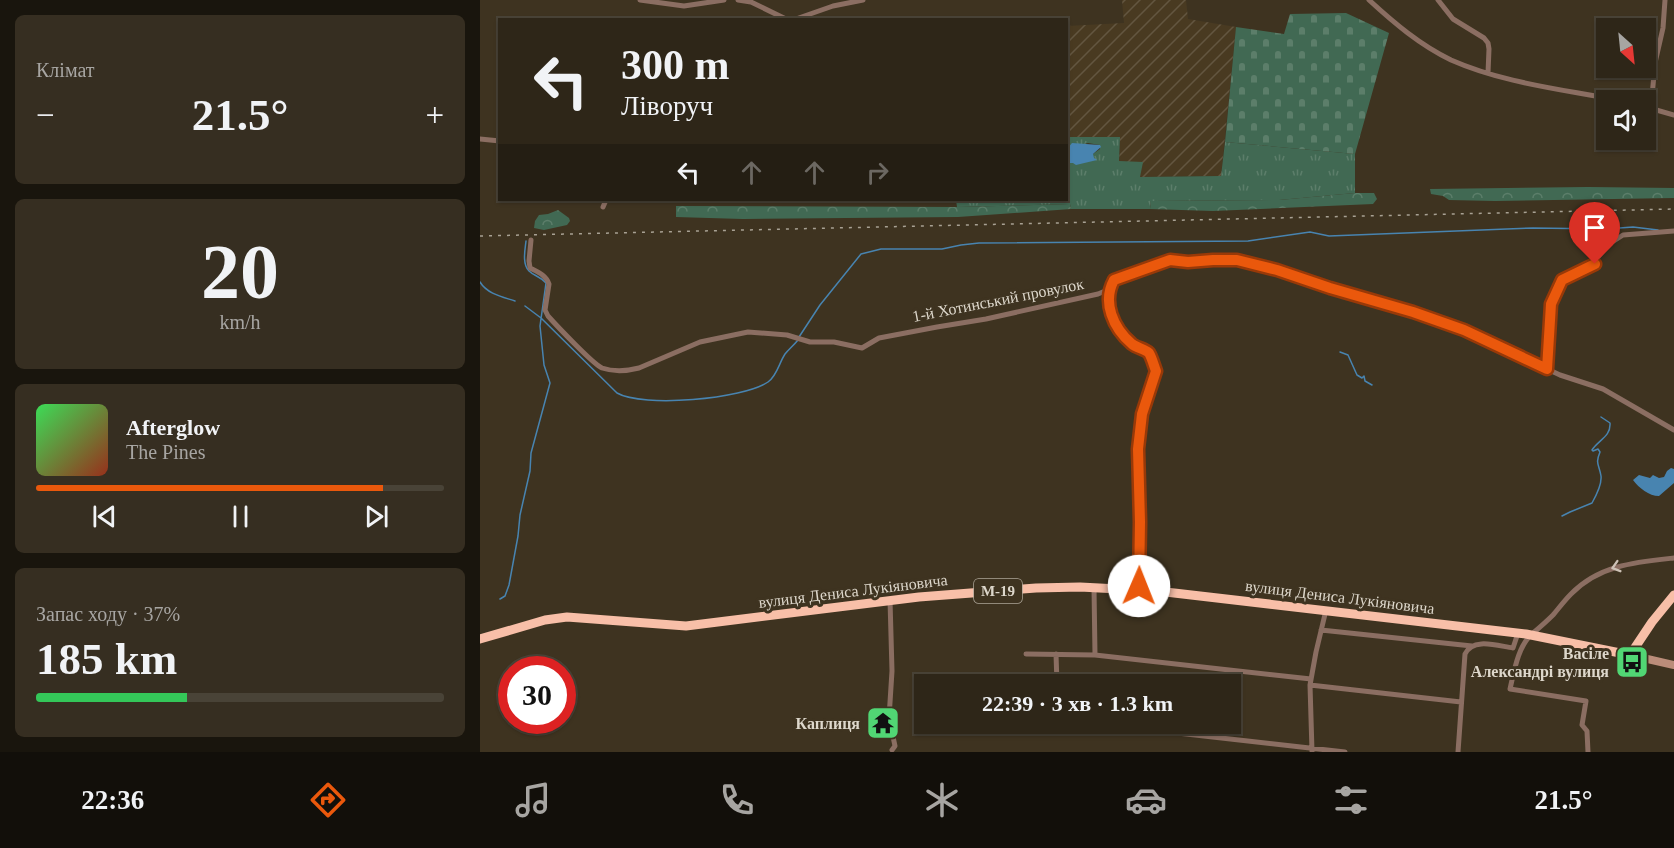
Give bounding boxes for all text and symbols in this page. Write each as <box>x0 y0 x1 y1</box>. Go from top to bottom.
north arrow <box>1596 18 1656 78</box>
map controls <box>1596 18 1656 150</box>
icon: left <box>522 42 600 120</box>
text: 300 m <box>621 42 730 88</box>
text: Клімат <box>36 59 95 81</box>
text: 21.5° <box>192 90 288 140</box>
button: sound <box>1596 90 1656 150</box>
text: Ліворуч <box>621 91 713 121</box>
text: − <box>36 97 55 133</box>
text: + <box>425 97 444 133</box>
icon: left <box>672 156 705 189</box>
icon: ahead <box>735 156 768 189</box>
icon: ahead <box>798 156 831 189</box>
icon: right <box>861 156 894 189</box>
pin <box>1569 202 1620 264</box>
icon: arrive <box>1578 211 1611 244</box>
text: 20 <box>201 228 279 315</box>
street label: 1-й Хотинський провулок <box>911 275 1086 326</box>
text: km/h <box>219 311 261 333</box>
text: Afterglow <box>126 415 220 440</box>
text: The Pines <box>126 441 205 463</box>
icon: previous <box>88 500 121 533</box>
icon: pause <box>224 500 257 533</box>
icon: next <box>360 500 393 533</box>
position arrow <box>1107 554 1171 618</box>
one-way arrow <box>1611 560 1622 572</box>
street label: вулиця Дениса Лукіяновича <box>757 571 949 612</box>
street label: вулиця Дениса Лукіяновича <box>1244 577 1436 618</box>
road number: М-19 <box>974 579 1022 603</box>
text: Запас ходу · 37% <box>36 603 180 625</box>
text: 185 km <box>36 634 177 684</box>
bus stop icon: Васіле Александрі вулиця <box>1614 644 1650 680</box>
place label: Васіле Александрі вулиця <box>1471 645 1609 681</box>
speed limit sign: 30 <box>498 656 576 734</box>
text: 22:39 · 3 хв · 1.3 km <box>982 691 1173 716</box>
temple icon: Каплиця <box>865 705 901 741</box>
place label: Каплиця <box>796 715 860 732</box>
icon: directions <box>307 779 349 821</box>
icon: music <box>512 779 554 821</box>
icon: phone <box>716 779 758 821</box>
icon: climate <box>921 779 963 821</box>
icon: car <box>1125 779 1167 821</box>
icon: filters <box>1330 779 1372 821</box>
text: 22:36 <box>81 785 144 815</box>
text: 21.5° <box>1535 785 1593 815</box>

